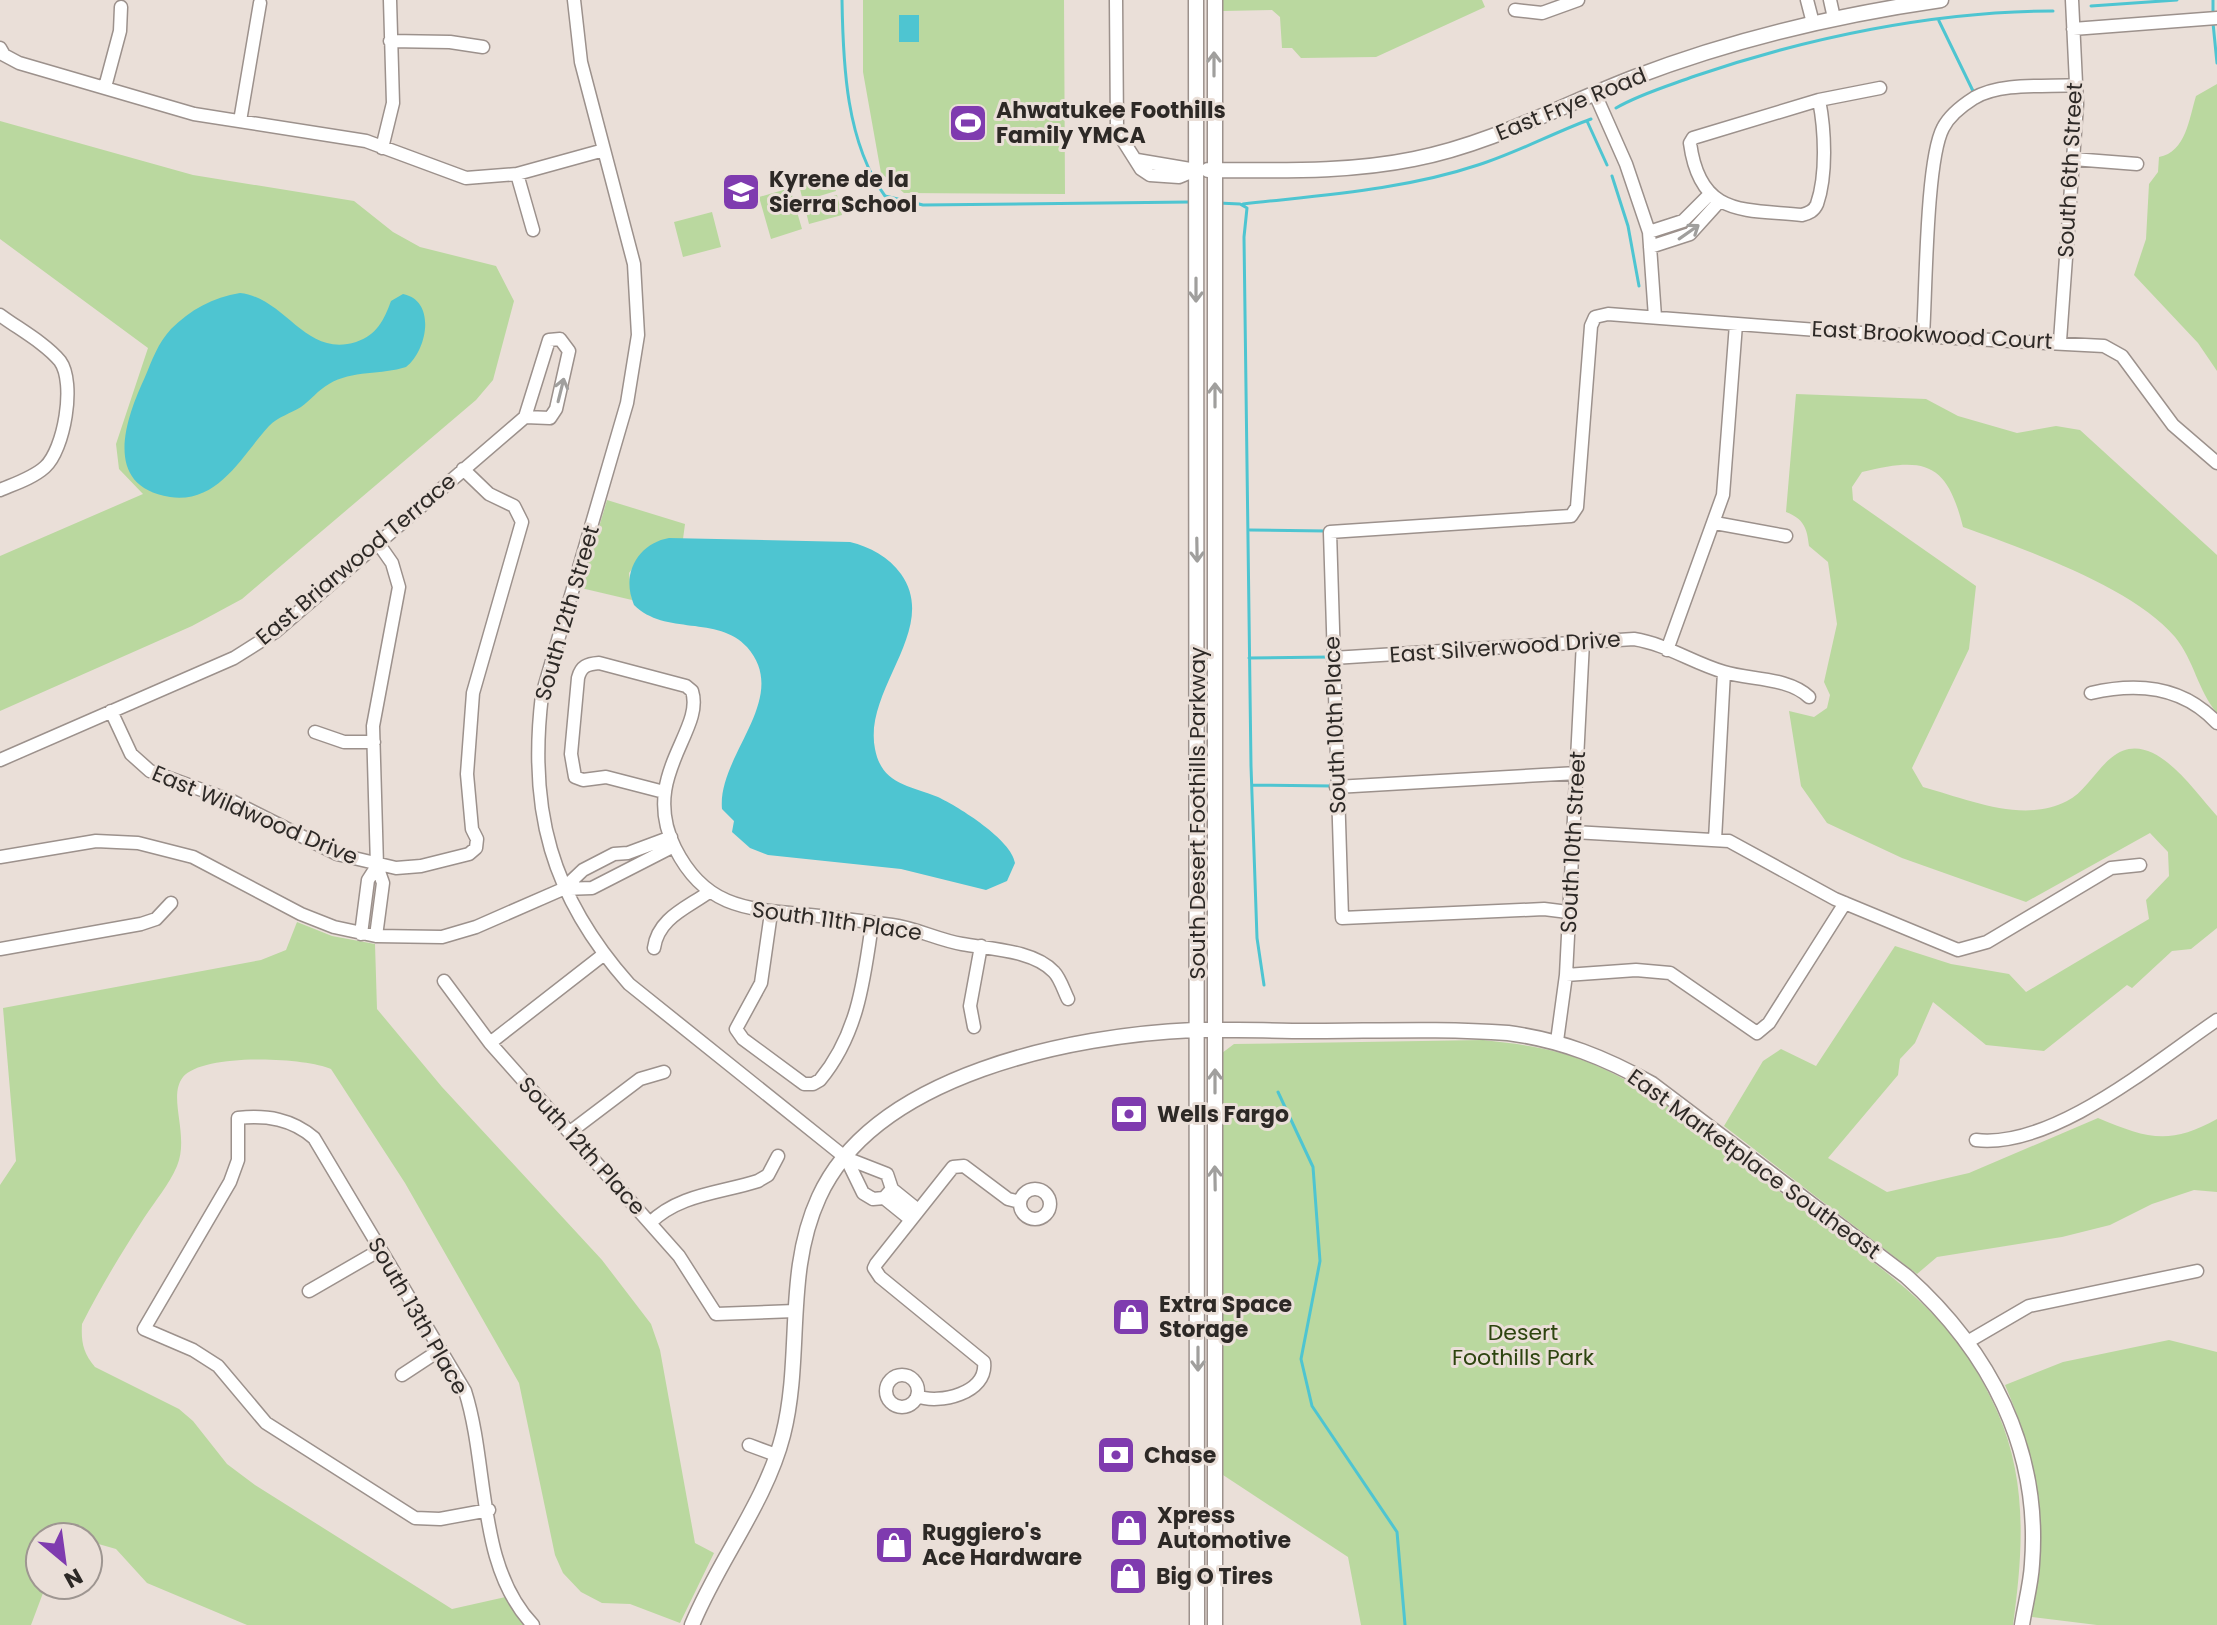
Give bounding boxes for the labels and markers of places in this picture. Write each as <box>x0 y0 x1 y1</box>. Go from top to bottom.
place label: Ahwatukee Foothills Family YMCA <box>996 95 1226 151</box>
sports icon: Ahwatukee Foothills Family YMCA <box>947 102 989 144</box>
place label: Kyrene de la Sierra School <box>769 164 917 220</box>
school or university icon: Kyrene de la Sierra School <box>720 171 762 213</box>
bank icon: Wells Fargo <box>1108 1093 1150 1135</box>
place label: Wells Fargo <box>1157 1099 1289 1130</box>
place label: Extra Space Storage <box>1159 1289 1292 1345</box>
shop icon: Extra Space Storage <box>1110 1296 1152 1338</box>
bank icon: Chase <box>1095 1434 1137 1476</box>
place label: Chase <box>1144 1440 1216 1471</box>
place label: Xpress Automotive <box>1157 1500 1291 1556</box>
shop icon: Xpress Automotive <box>1108 1507 1150 1549</box>
place label: Ruggiero's Ace Hardware <box>922 1517 1082 1573</box>
shop icon: Ruggiero's Ace Hardware <box>873 1524 915 1566</box>
shop icon: Big O Tires <box>1107 1555 1149 1597</box>
place label: Big O Tires <box>1156 1561 1273 1592</box>

